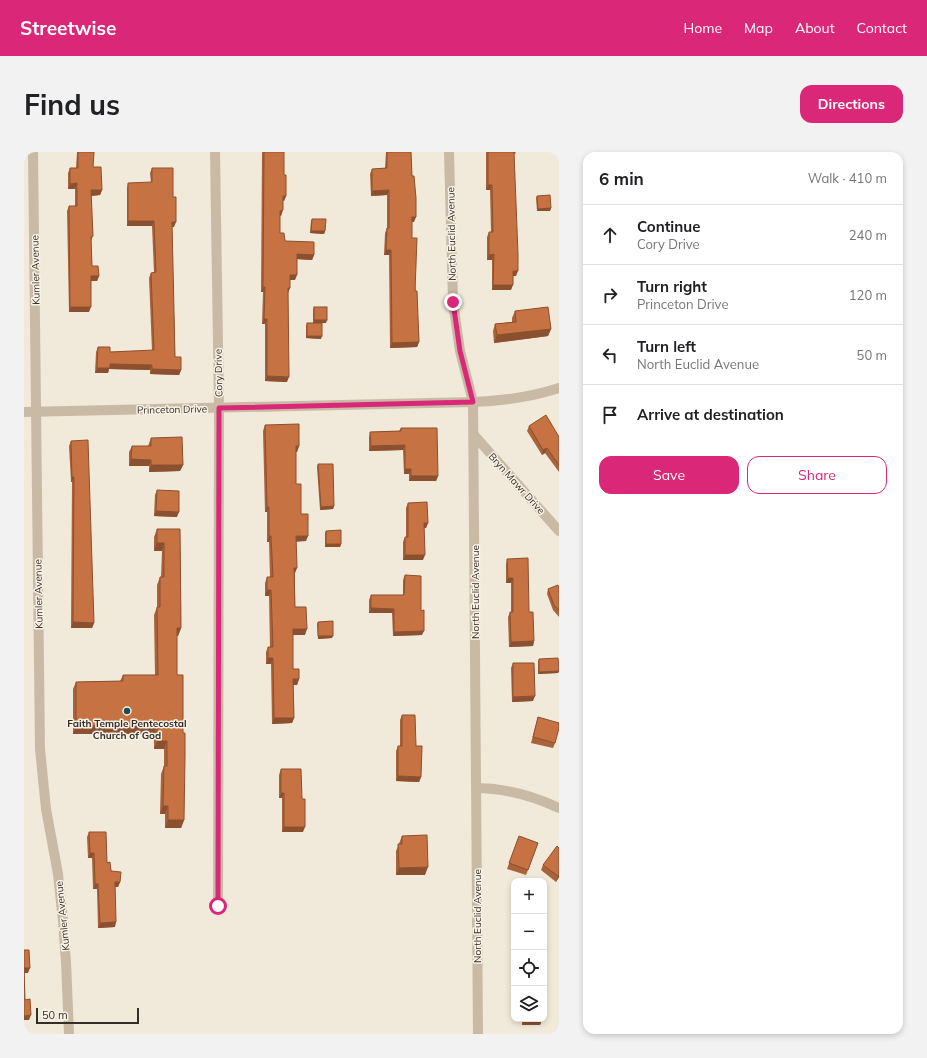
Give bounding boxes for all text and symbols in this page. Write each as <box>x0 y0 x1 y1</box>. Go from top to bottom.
text: Streetwise <box>20 16 116 40</box>
text: Home <box>683 19 722 37</box>
text: Map <box>744 19 773 37</box>
text: About <box>795 19 835 37</box>
text: Contact <box>857 19 907 37</box>
button: Directions <box>800 85 903 123</box>
text: Find us <box>24 87 120 122</box>
text: 6 min <box>599 168 644 189</box>
text: Walk · 410 m <box>808 170 887 186</box>
street label: North Euclid Avenue <box>444 187 459 281</box>
text: Continue <box>637 217 700 236</box>
icon: ahead <box>599 224 621 246</box>
text: 240 m <box>849 227 887 243</box>
street label: Kumler Avenue <box>28 235 43 305</box>
text: Cory Drive <box>637 236 700 252</box>
text: Turn right <box>637 277 707 296</box>
icon: right <box>599 284 621 306</box>
text: 120 m <box>849 287 887 303</box>
route end <box>444 293 462 311</box>
text: Princeton Drive <box>637 296 728 312</box>
text: Turn left <box>637 337 696 356</box>
icon: left <box>599 344 621 366</box>
text: 50 m <box>857 347 887 363</box>
street label: Cory Drive <box>212 349 225 397</box>
text: North Euclid Avenue <box>637 356 759 372</box>
street label: Princeton Drive <box>137 402 207 417</box>
icon: arrive <box>599 404 621 426</box>
text: Arrive at destination <box>637 405 784 424</box>
street label: Bryn Mawr Drive <box>486 450 548 517</box>
button: Save <box>599 456 739 494</box>
button: Share <box>747 456 887 494</box>
street label: North Euclid Avenue <box>469 545 482 639</box>
street label: Kumler Avenue <box>31 559 46 629</box>
marker: Faith Temple Pentecostal Church of God <box>122 706 132 716</box>
place label: Faith Temple Pentecostal Church of God <box>67 717 187 742</box>
street label: North Euclid Avenue <box>471 869 484 963</box>
map controls <box>511 878 547 1022</box>
button: + <box>511 878 547 914</box>
street label: Kumler Avenue <box>52 881 73 951</box>
route start <box>209 897 227 915</box>
button: − <box>511 914 547 950</box>
button: locate <box>511 950 547 986</box>
button: layers <box>511 986 547 1022</box>
scale bar <box>36 1006 139 1025</box>
text: 50 m <box>42 1008 68 1022</box>

